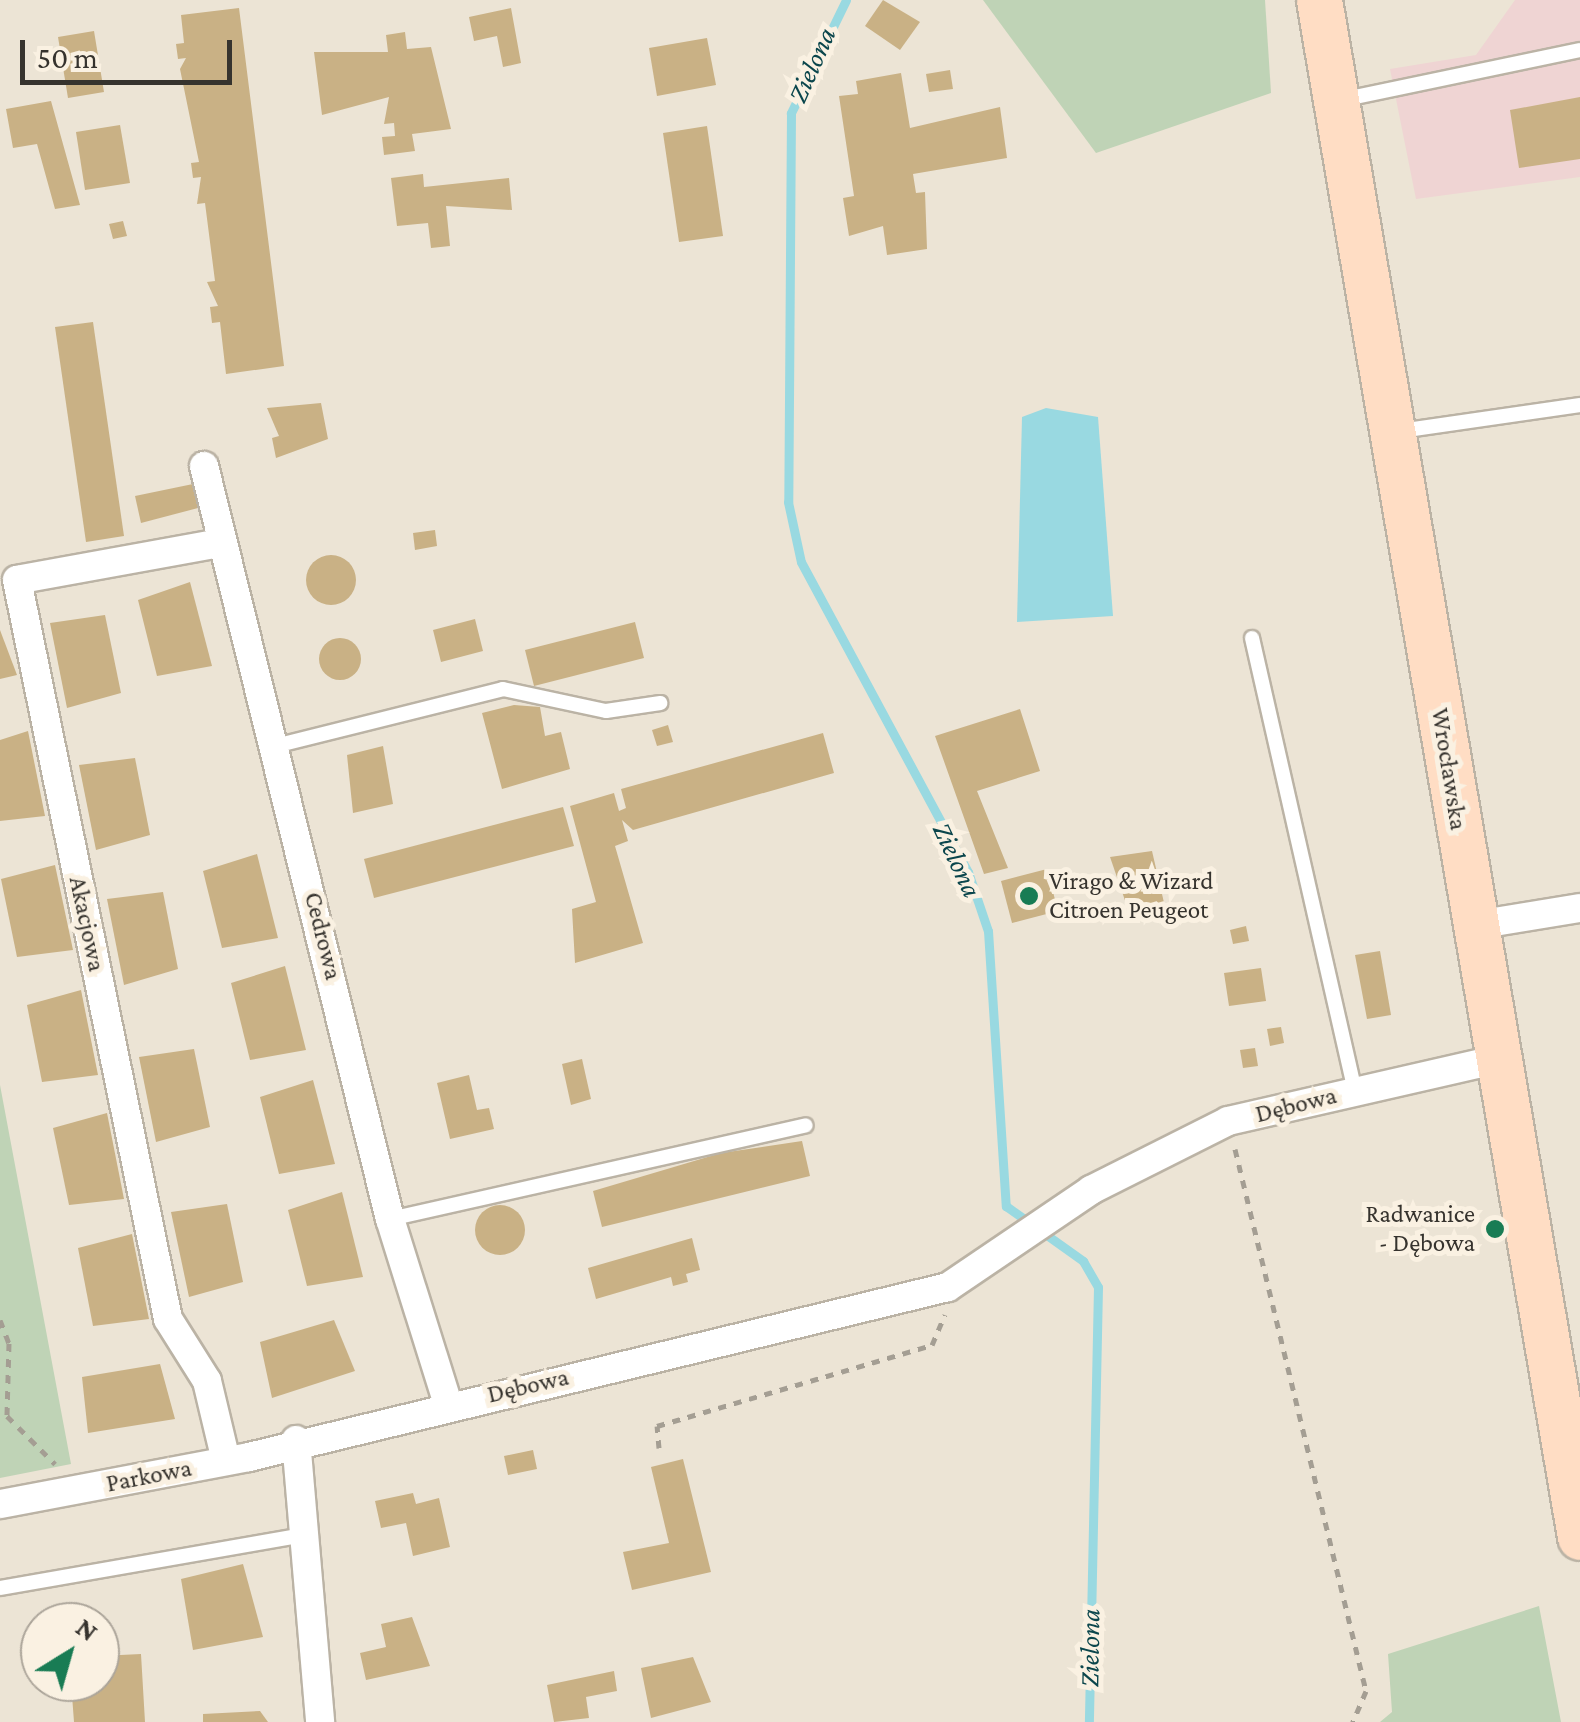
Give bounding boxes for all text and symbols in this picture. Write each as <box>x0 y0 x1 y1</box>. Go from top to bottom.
scale bar <box>25 20 238 82</box>
water label: Zielona <box>781 22 843 108</box>
text: 50 m <box>37 41 98 74</box>
street label: Wrocławska <box>1425 706 1473 832</box>
water label: Zielona <box>925 817 989 903</box>
place label: Virago & Wizard Citroen Peugeot <box>1049 867 1213 926</box>
street label: Akacjowa <box>62 874 112 974</box>
marker: Virago & Wizard Citroen Peugeot <box>1018 885 1040 907</box>
street label: Cedrowa <box>298 889 348 983</box>
street label: Dębowa <box>1252 1080 1340 1130</box>
place label: Radwanice - Dębowa <box>1366 1200 1475 1259</box>
marker: Radwanice - Dębowa <box>1484 1218 1506 1240</box>
street label: Dębowa <box>484 1362 572 1410</box>
street label: Parkowa <box>104 1453 194 1499</box>
north arrow <box>20 1602 120 1702</box>
water label: Zielona <box>1073 1608 1107 1688</box>
text: N <box>70 1611 104 1647</box>

